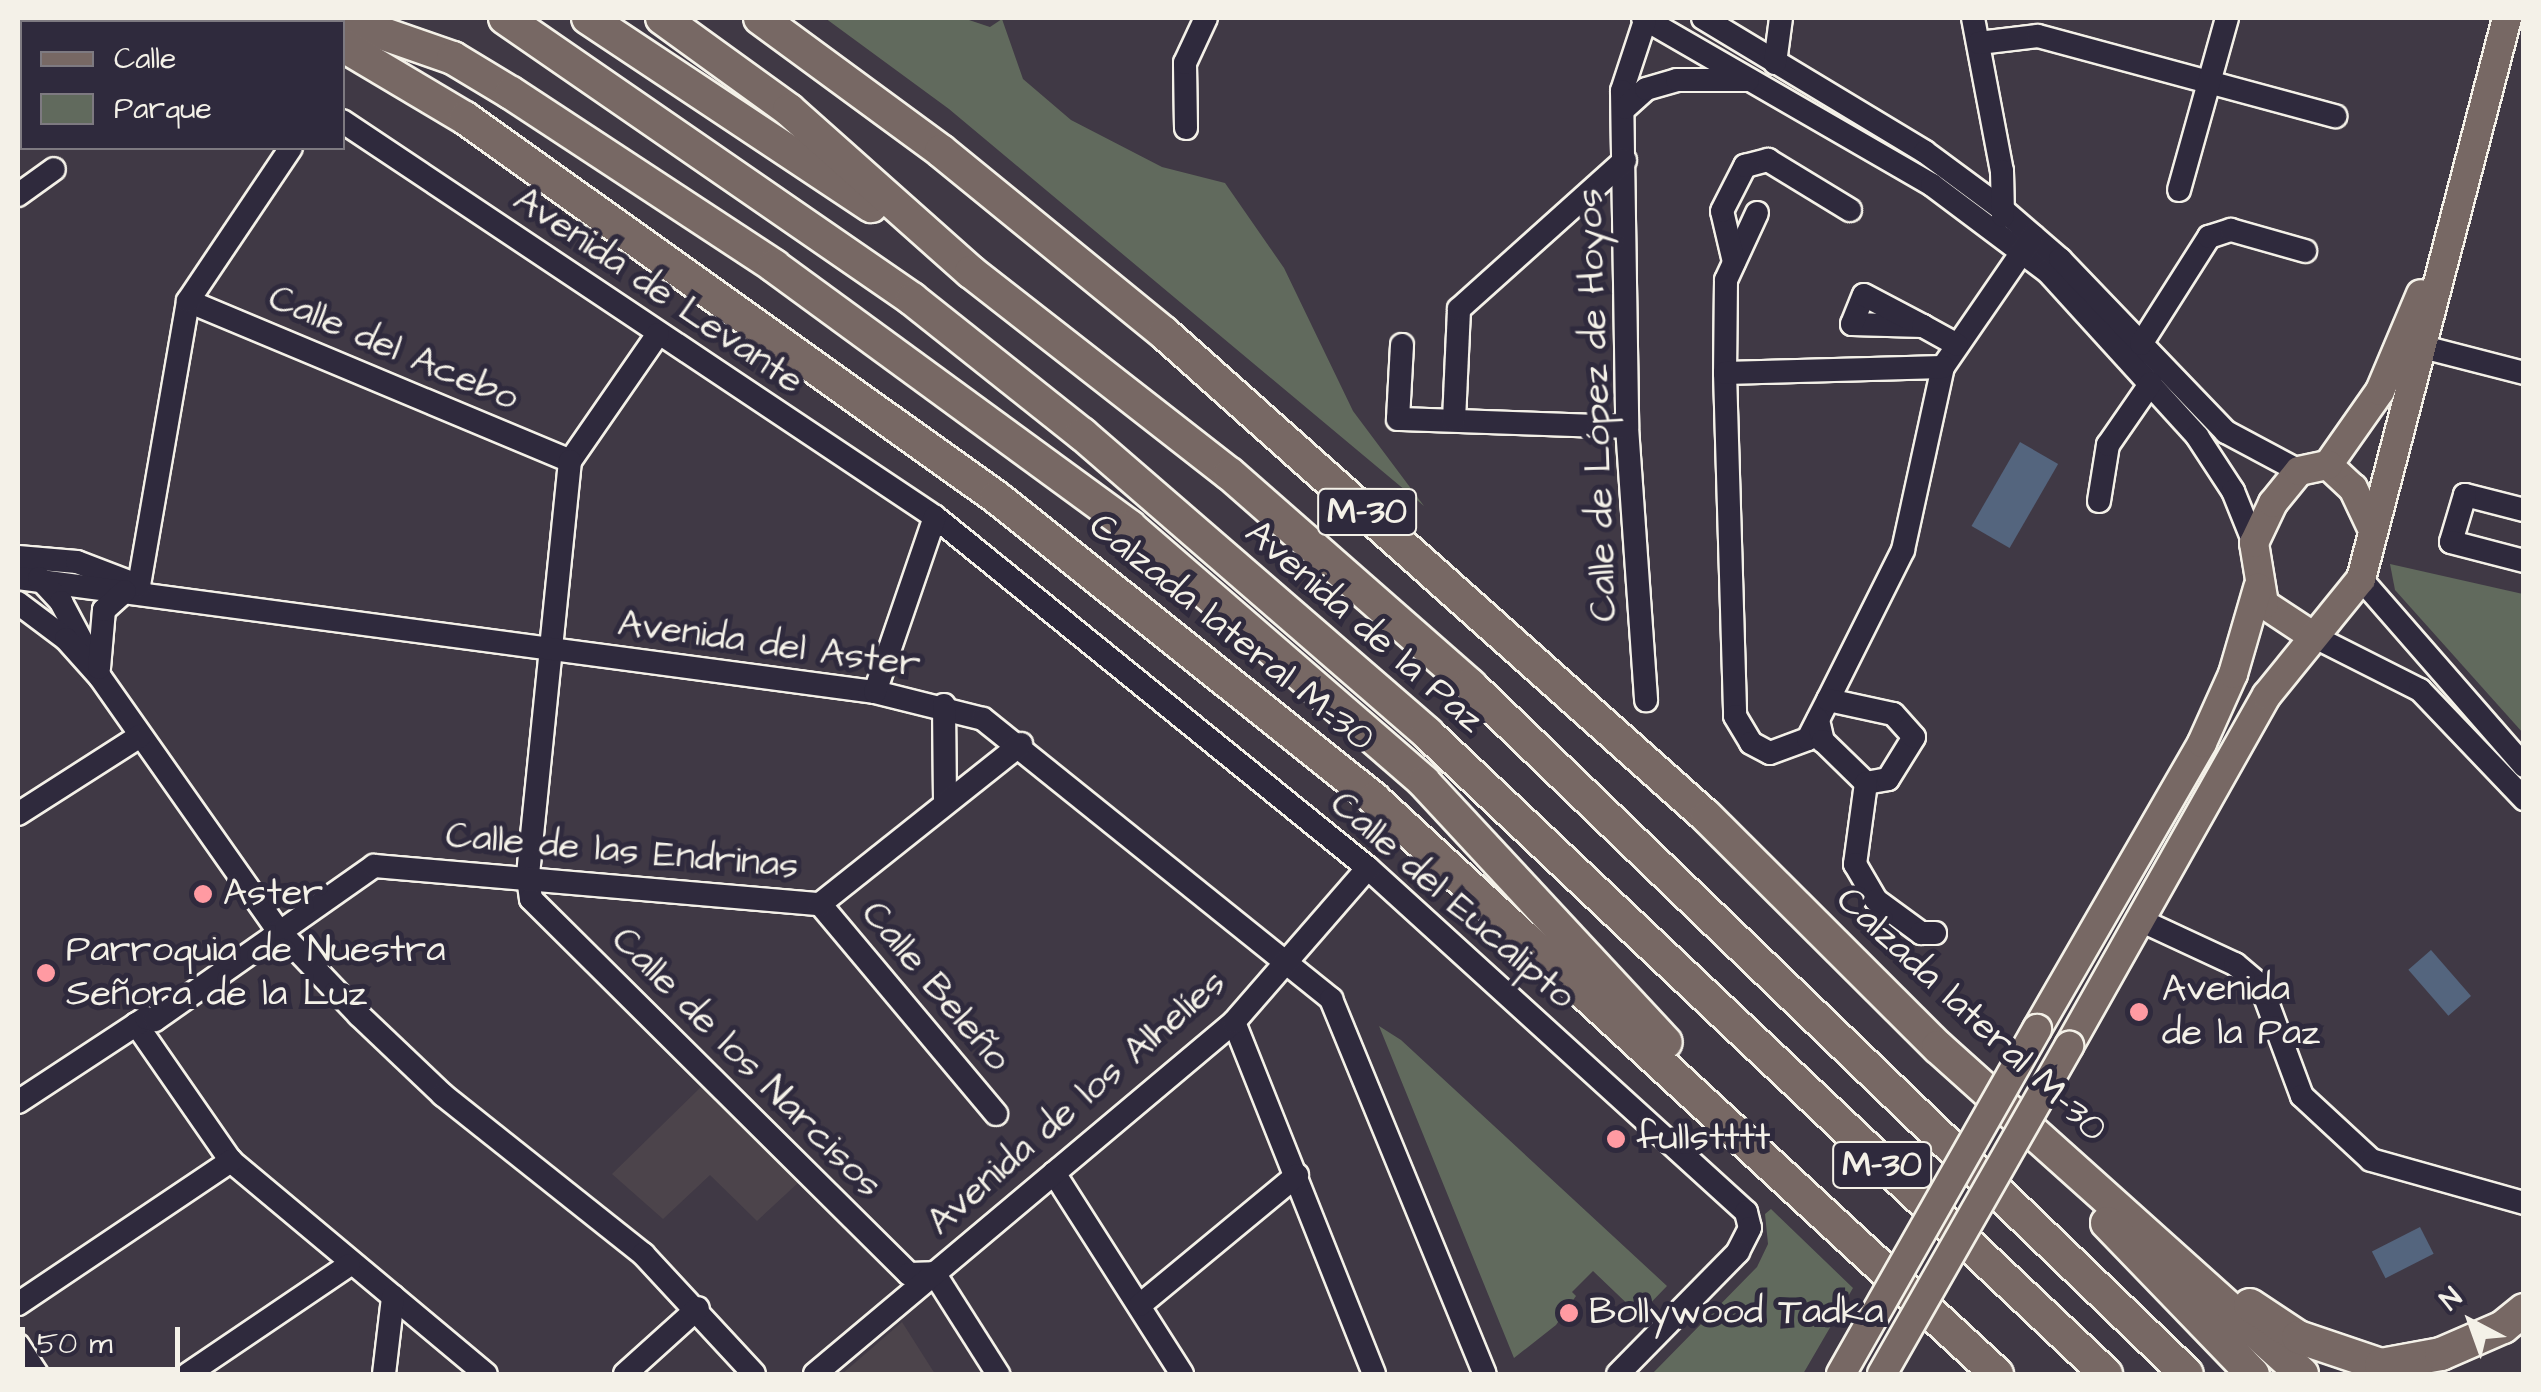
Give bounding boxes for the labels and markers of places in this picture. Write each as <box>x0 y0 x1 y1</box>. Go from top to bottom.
place label: Aster <box>223 871 323 917</box>
marker: Aster <box>192 883 214 905</box>
place label: Parroquia de Nuestra Señora de la Luz <box>66 928 446 1018</box>
marker: Parroquia de Nuestra Señora de la Luz <box>35 962 57 984</box>
place label: Avenida de la Paz <box>2162 967 2320 1056</box>
marker: Avenida de la Paz <box>2126 999 2152 1025</box>
place label: fullstttt <box>1636 1116 1770 1162</box>
marker: fullstttt <box>1605 1128 1627 1150</box>
place label: Bollywood Tadka <box>1589 1290 1884 1336</box>
marker: Bollywood Tadka <box>1558 1302 1580 1324</box>

